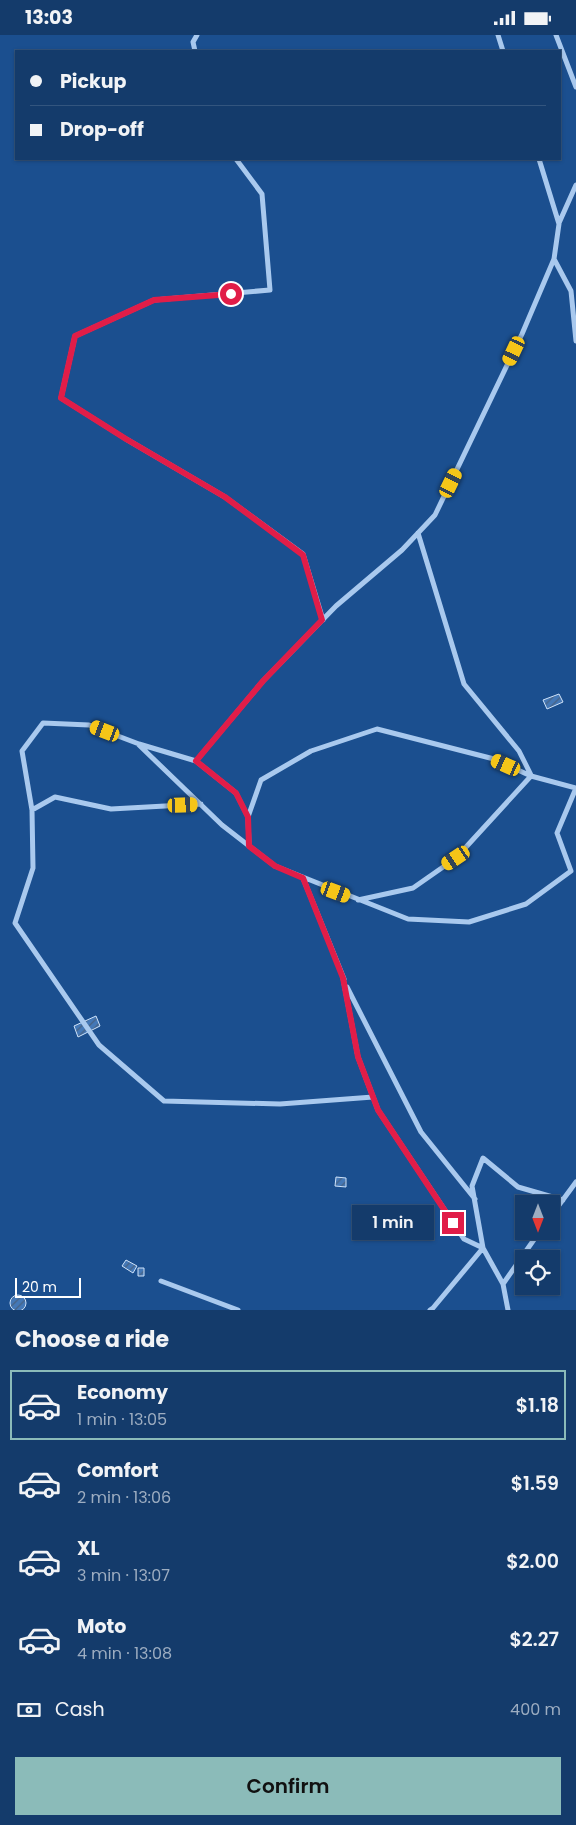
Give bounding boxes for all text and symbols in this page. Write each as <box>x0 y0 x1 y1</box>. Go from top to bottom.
text: 13:03 <box>25 4 73 31</box>
text: Pickup <box>60 68 126 95</box>
text: Drop-off <box>60 116 144 143</box>
route start <box>220 283 242 305</box>
car <box>500 334 527 368</box>
car <box>437 466 464 500</box>
car <box>88 719 121 743</box>
car <box>489 752 522 778</box>
car <box>167 797 198 813</box>
car <box>439 843 472 873</box>
car <box>319 880 352 904</box>
north arrow <box>515 1195 560 1240</box>
map controls <box>515 1195 560 1295</box>
callout: 1 min <box>353 1205 436 1241</box>
text: 1 min <box>372 1211 414 1234</box>
route end <box>442 1212 464 1234</box>
button: locate <box>515 1250 560 1295</box>
scale bar <box>15 1275 81 1298</box>
text: 20 m <box>22 1277 57 1297</box>
text: Choose a ride <box>15 1324 169 1355</box>
text: Economy <box>77 1379 168 1406</box>
icon: car <box>17 1383 62 1428</box>
text: $1.18 <box>516 1392 559 1419</box>
text: 1 min · 13:05 <box>77 1408 167 1431</box>
text: Comfort <box>77 1457 159 1484</box>
icon: car <box>17 1461 62 1506</box>
text: $1.59 <box>511 1470 559 1497</box>
text: 2 min · 13:06 <box>77 1486 171 1509</box>
text: XL <box>77 1535 100 1562</box>
icon: car <box>17 1539 62 1584</box>
text: $2.00 <box>506 1548 559 1575</box>
text: 3 min · 13:07 <box>77 1564 170 1587</box>
text: Moto <box>77 1613 126 1640</box>
icon: car <box>17 1617 62 1662</box>
text: $2.27 <box>509 1626 559 1653</box>
text: 4 min · 13:08 <box>77 1642 172 1665</box>
icon: cash <box>15 1696 43 1724</box>
text: Cash <box>55 1696 105 1723</box>
text: 400 m <box>510 1698 561 1721</box>
button: Confirm <box>15 1757 561 1815</box>

